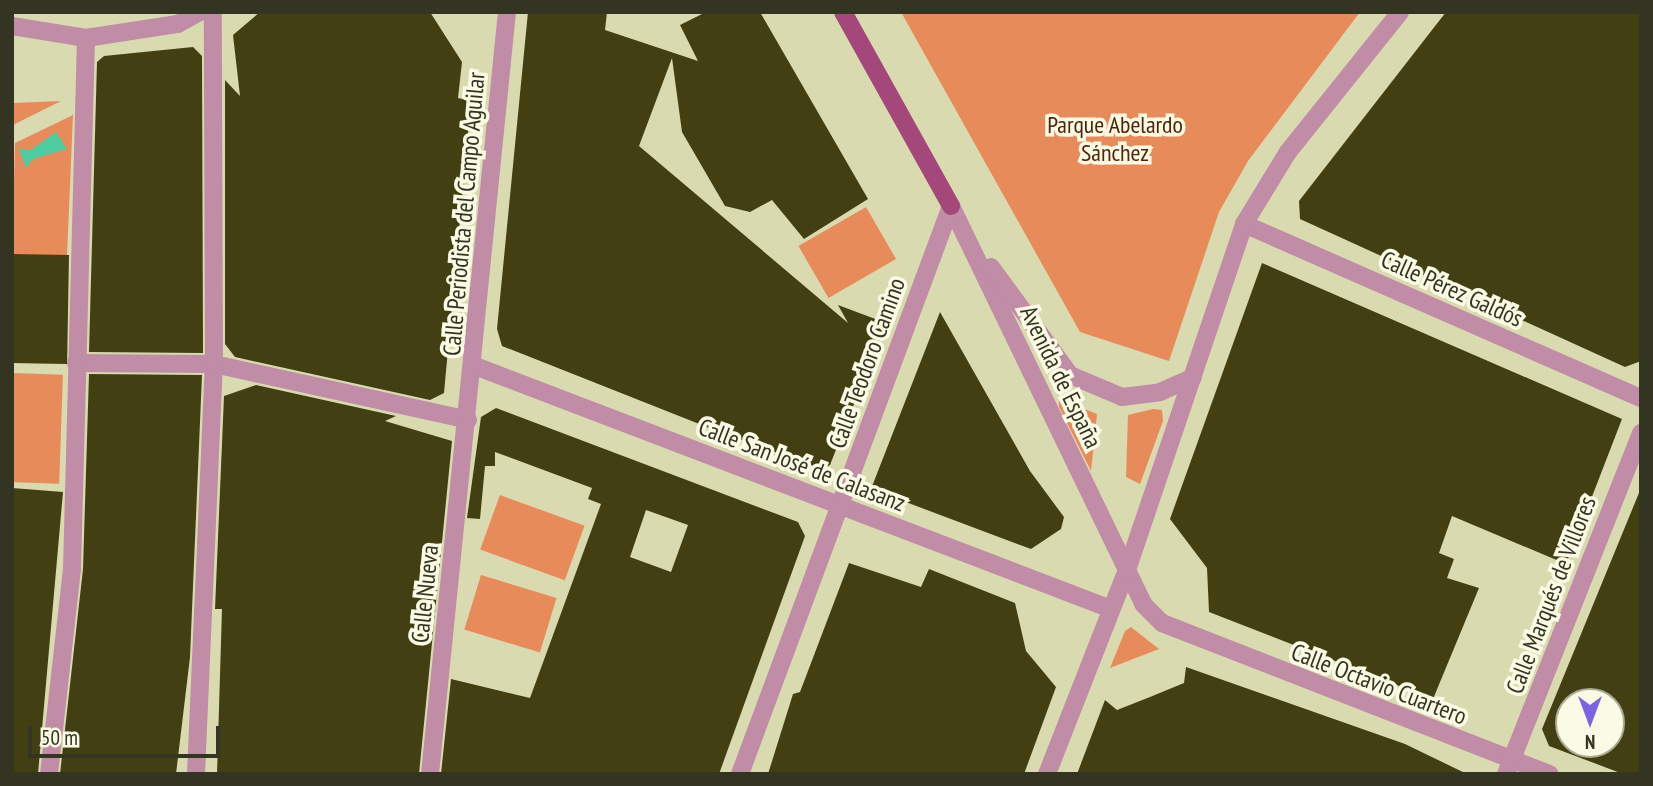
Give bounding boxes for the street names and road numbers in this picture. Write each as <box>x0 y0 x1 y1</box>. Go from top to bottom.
street label: Calle Periodista del Campo Aguilar <box>437 71 491 357</box>
street label: Calle Pérez Galdós <box>1377 245 1527 333</box>
street label: Calle Teodoro Camino <box>823 274 911 452</box>
street label: Avenida de España <box>1014 301 1108 453</box>
street label: Calle San José de Calasanz <box>695 412 909 518</box>
street label: Calle Marqués de Villores <box>1500 492 1602 698</box>
street label: Calle Nueva <box>406 544 444 644</box>
street label: Calle Octavio Cuartero <box>1287 637 1471 731</box>

